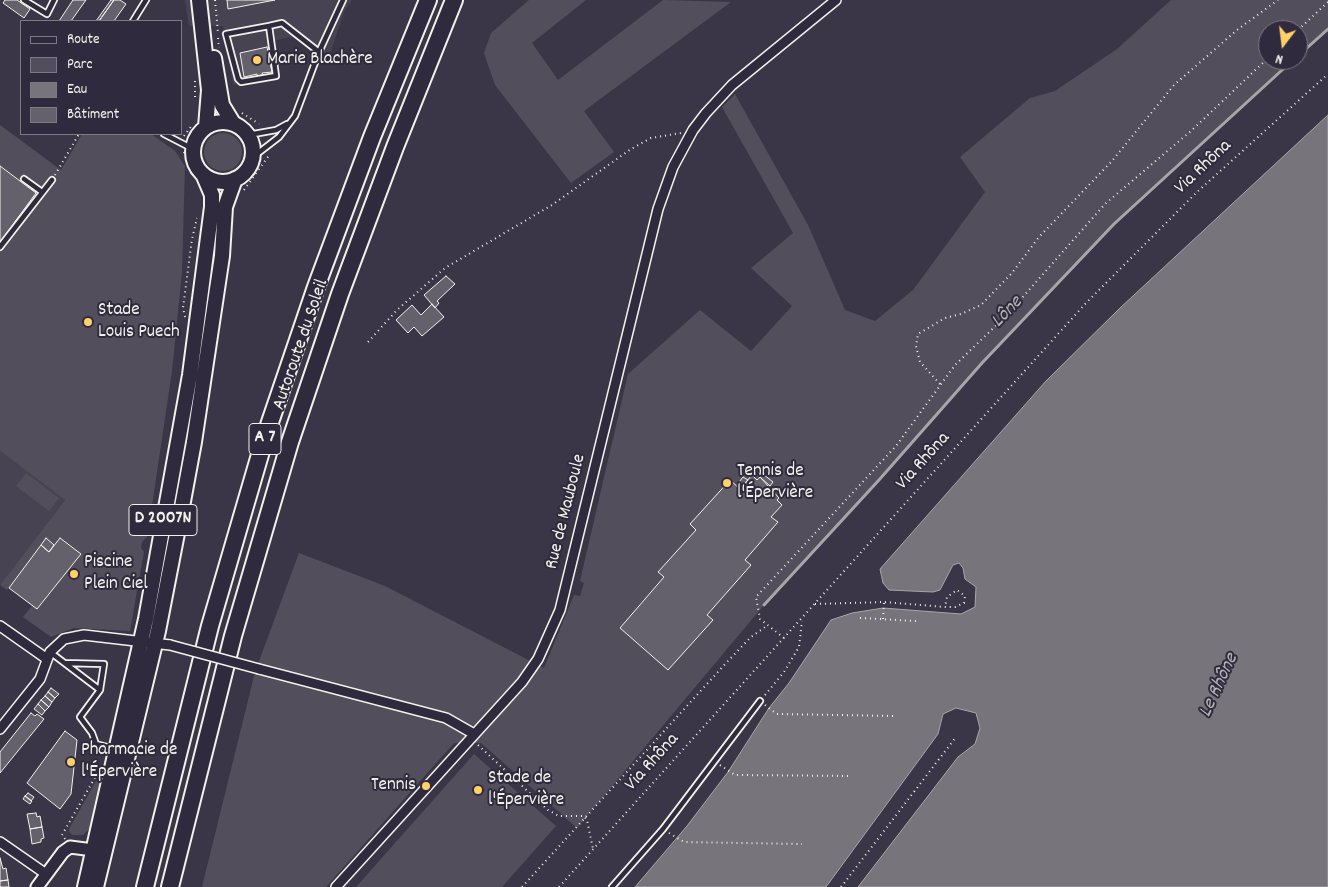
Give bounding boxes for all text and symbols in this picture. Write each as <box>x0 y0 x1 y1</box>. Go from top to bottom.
legend <box>20 20 182 135</box>
north arrow <box>1258 20 1308 70</box>
text: Route <box>67 29 100 51</box>
text: N <box>1273 48 1285 69</box>
place label: Marie Blachère <box>267 49 373 71</box>
text: Parc <box>67 54 92 76</box>
marker: Marie Blachère <box>251 54 263 66</box>
text: Eau <box>67 79 87 101</box>
text: Bâtiment <box>67 104 119 126</box>
street label: Via Rhôna <box>1171 136 1237 200</box>
street label: Autoroute du Soleil <box>269 277 335 413</box>
water label: Lône <box>987 292 1029 334</box>
place label: Stade Louis Puech <box>98 300 180 344</box>
marker: Stade Louis Puech <box>82 316 94 328</box>
road number: A 7 <box>249 424 281 454</box>
street label: Via Rhôna <box>892 428 956 496</box>
street label: Rue de Mauboule <box>542 452 592 572</box>
place label: Tennis de l'Épervière <box>737 461 813 505</box>
marker: Tennis de l'Épervière <box>721 477 733 489</box>
road number: D 2007N <box>129 504 197 536</box>
place label: Piscine Plein Ciel <box>84 552 148 596</box>
marker: Piscine Plein Ciel <box>68 568 80 580</box>
water label: Le Rhône <box>1195 650 1245 722</box>
street label: Via Rhôna <box>621 729 685 797</box>
place label: Pharmacie de l'Épervière <box>81 740 177 784</box>
marker: Pharmacie de l'Épervière <box>65 756 77 768</box>
place label: Stade de l'Épervière <box>488 768 564 812</box>
place label: Tennis <box>371 775 416 797</box>
marker: Tennis <box>420 780 432 792</box>
marker: Stade de l'Épervière <box>472 784 484 796</box>

